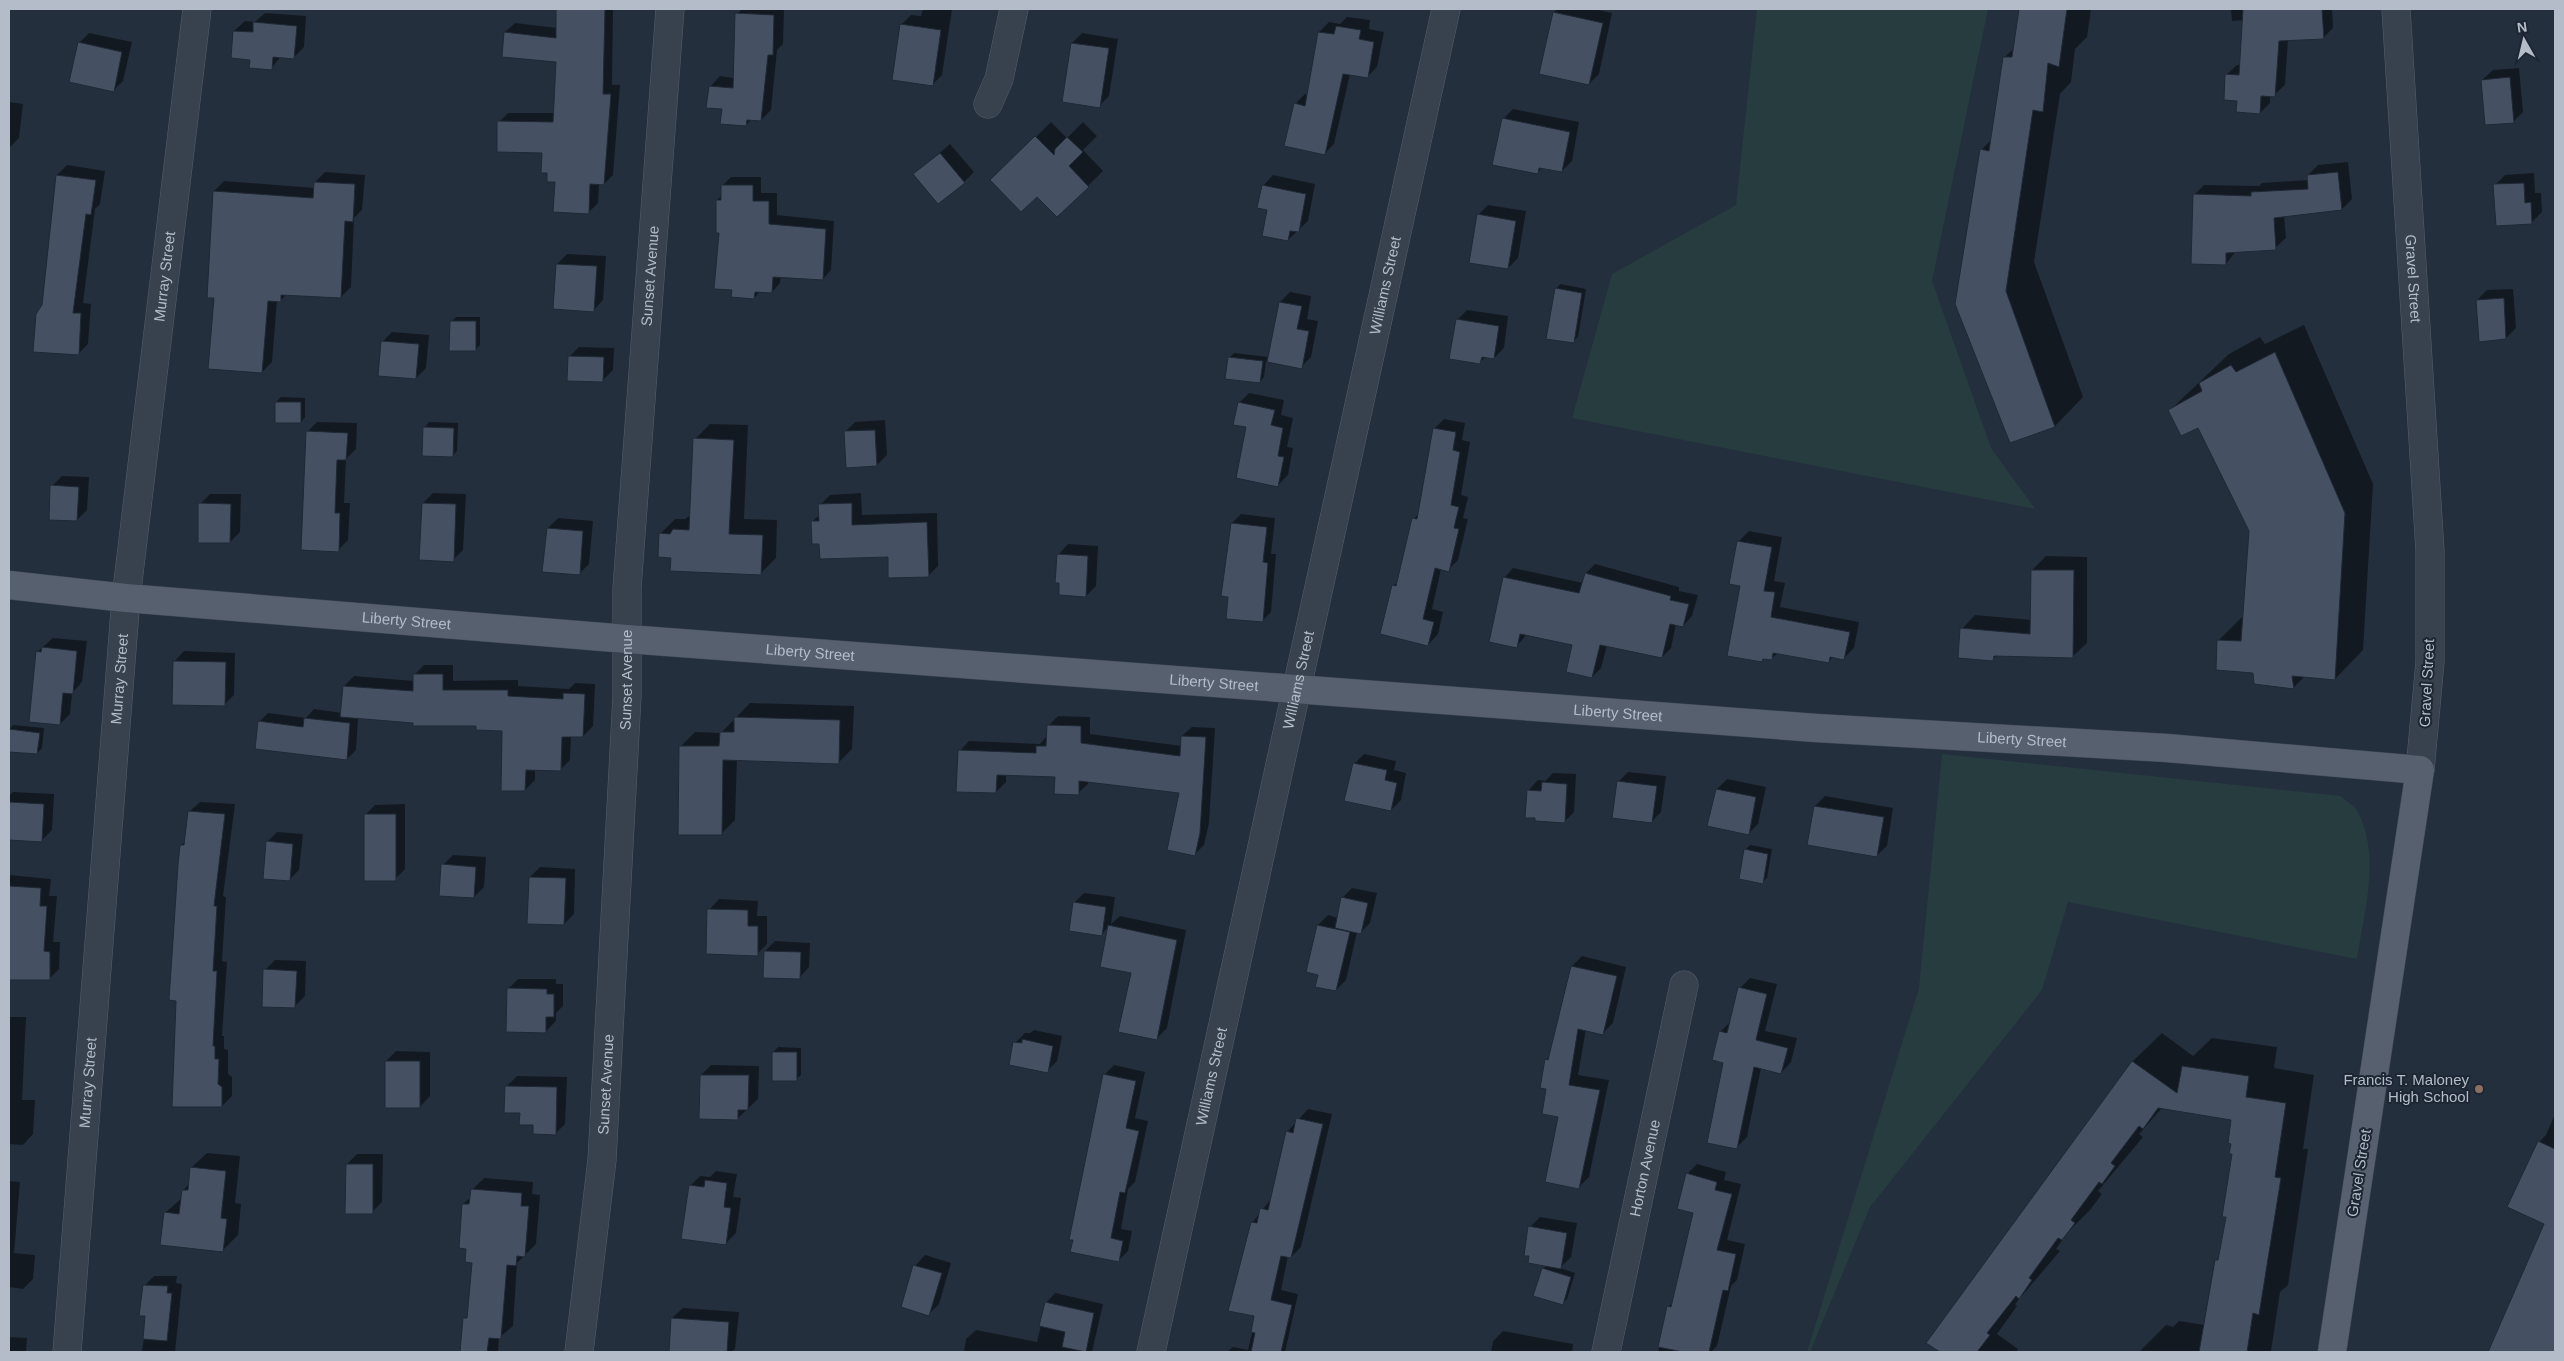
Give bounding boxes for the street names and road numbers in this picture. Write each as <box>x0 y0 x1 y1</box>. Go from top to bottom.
street label: Sunset Avenue <box>637 225 662 327</box>
street label: Murray Street <box>150 230 178 323</box>
street label: Williams Street <box>1366 234 1404 336</box>
street label: Gravel Street <box>2402 234 2425 324</box>
street label: Liberty Street <box>361 608 452 633</box>
street label: Williams Street <box>1279 628 1317 731</box>
street label: Sunset Avenue <box>616 630 635 731</box>
street label: Murray Street <box>107 632 131 725</box>
street label: Gravel Street <box>2416 638 2437 728</box>
street label: Liberty Street <box>765 640 856 664</box>
street label: Liberty Street <box>1169 671 1260 694</box>
street label: Liberty Street <box>1573 701 1664 725</box>
street label: Liberty Street <box>1977 728 2068 750</box>
street label: Williams Street <box>1192 1025 1230 1127</box>
street label: Sunset Avenue <box>594 1034 617 1135</box>
street label: Murray Street <box>76 1036 100 1129</box>
street label: Horton Avenue <box>1626 1118 1663 1218</box>
street label: Gravel Street <box>2343 1127 2374 1218</box>

